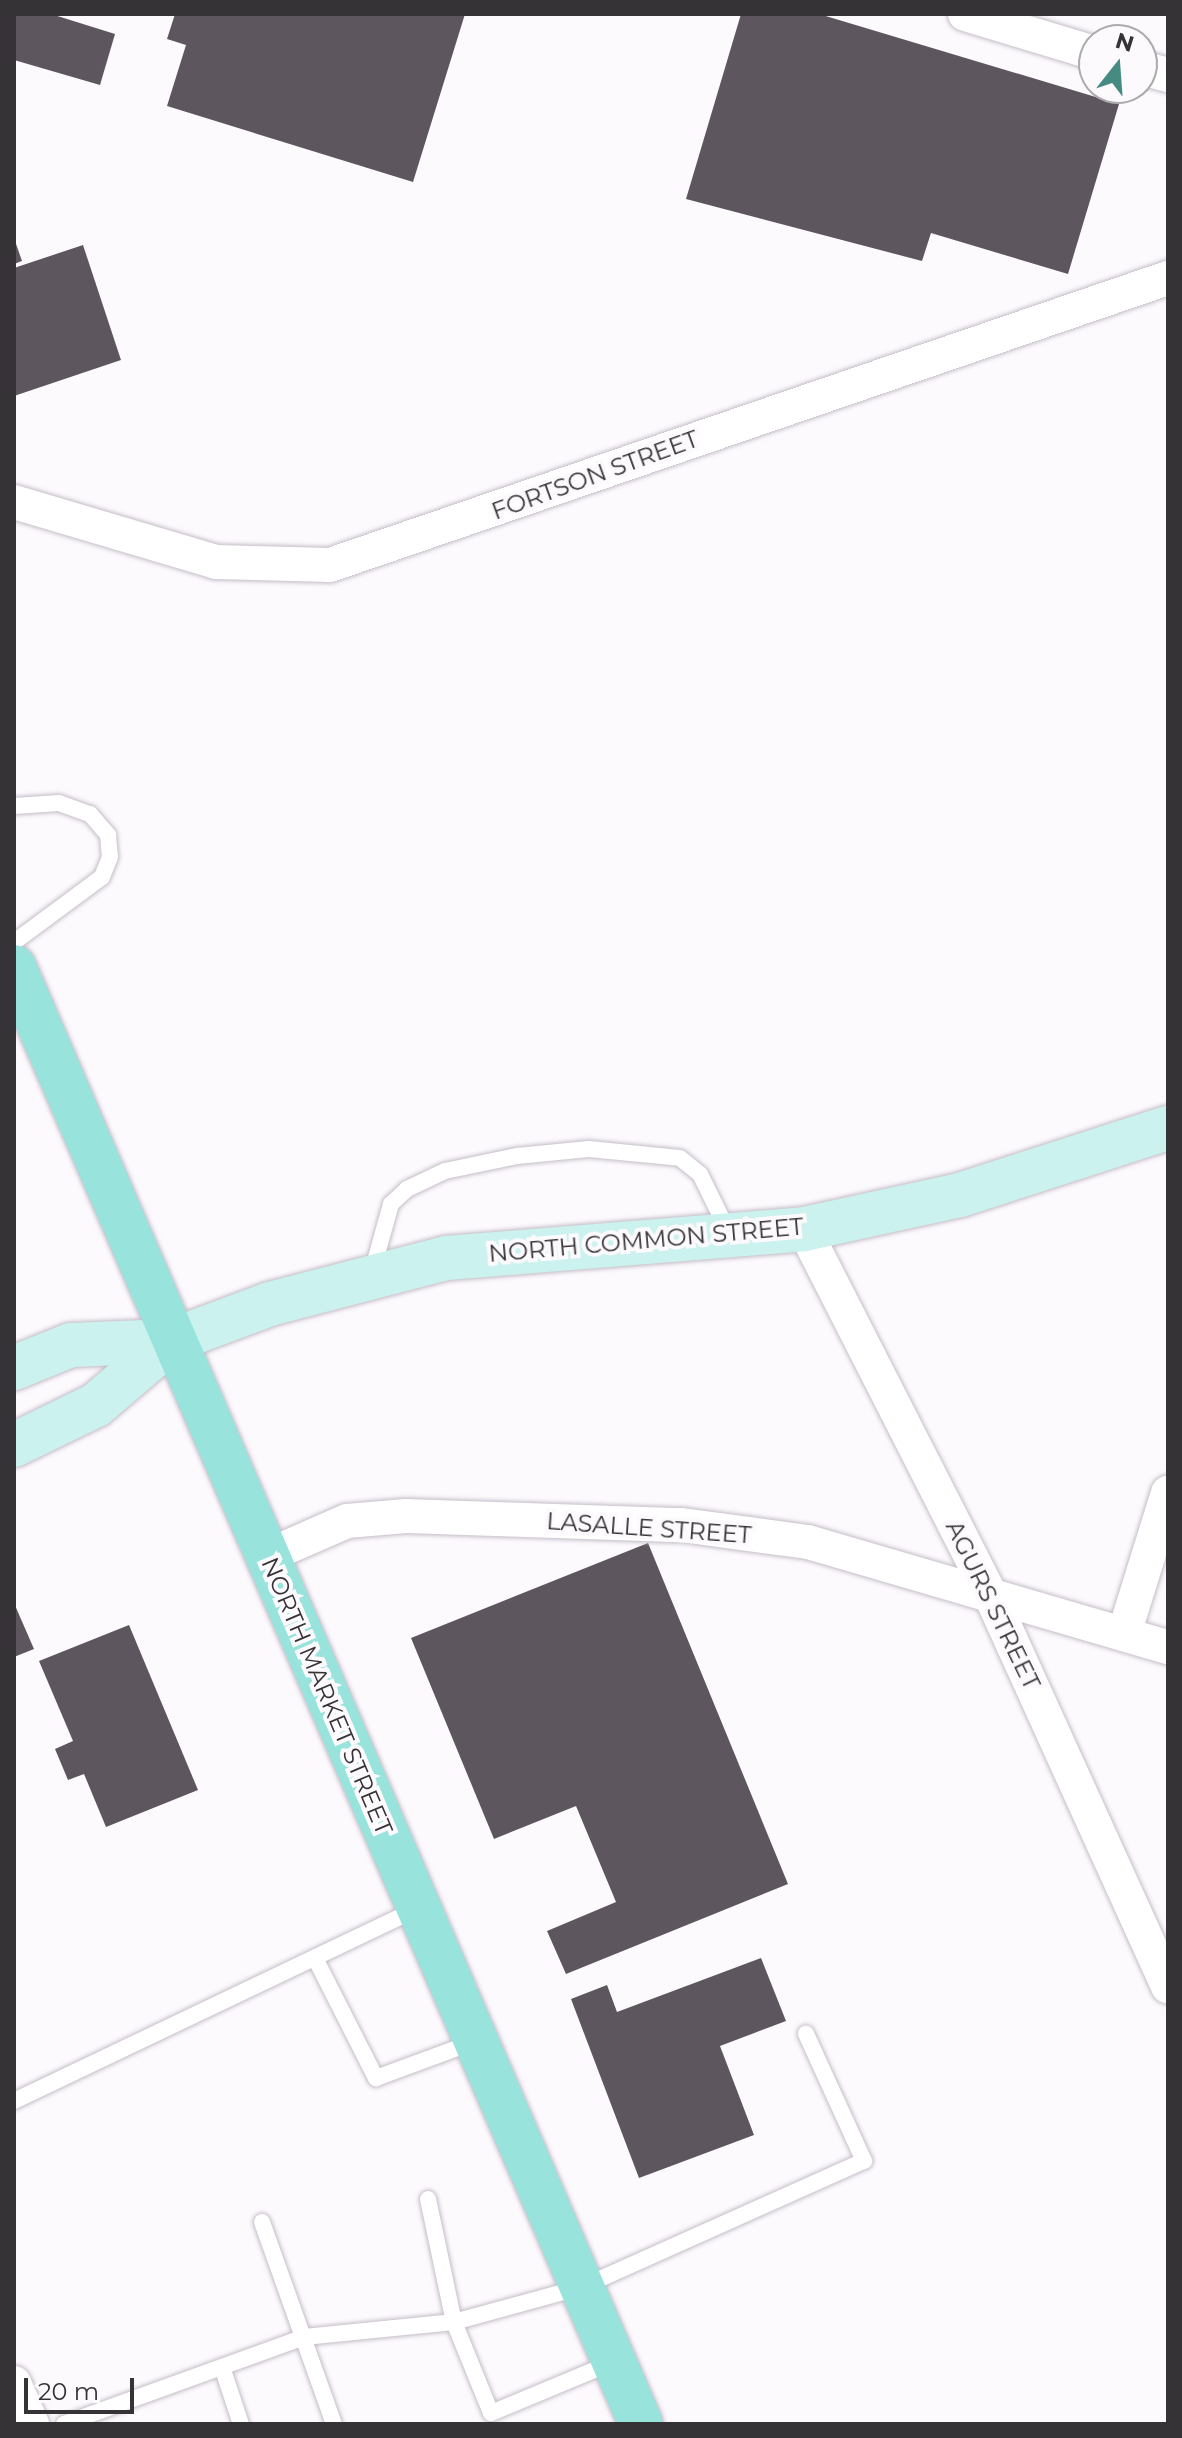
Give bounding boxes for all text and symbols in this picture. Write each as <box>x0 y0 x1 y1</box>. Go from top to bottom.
north arrow <box>1078 24 1158 104</box>
text: N <box>1112 27 1137 58</box>
street label: FORTSON STREET <box>488 424 702 526</box>
street label: NORTH COMMON STREET <box>487 1212 805 1268</box>
street label: LASALLE STREET <box>546 1506 752 1550</box>
street label: AGURS STREET <box>940 1516 1046 1694</box>
street label: NORTH MARKET STREET <box>255 1553 399 1839</box>
scale bar <box>28 2362 138 2412</box>
text: 20 m <box>38 2377 99 2406</box>

